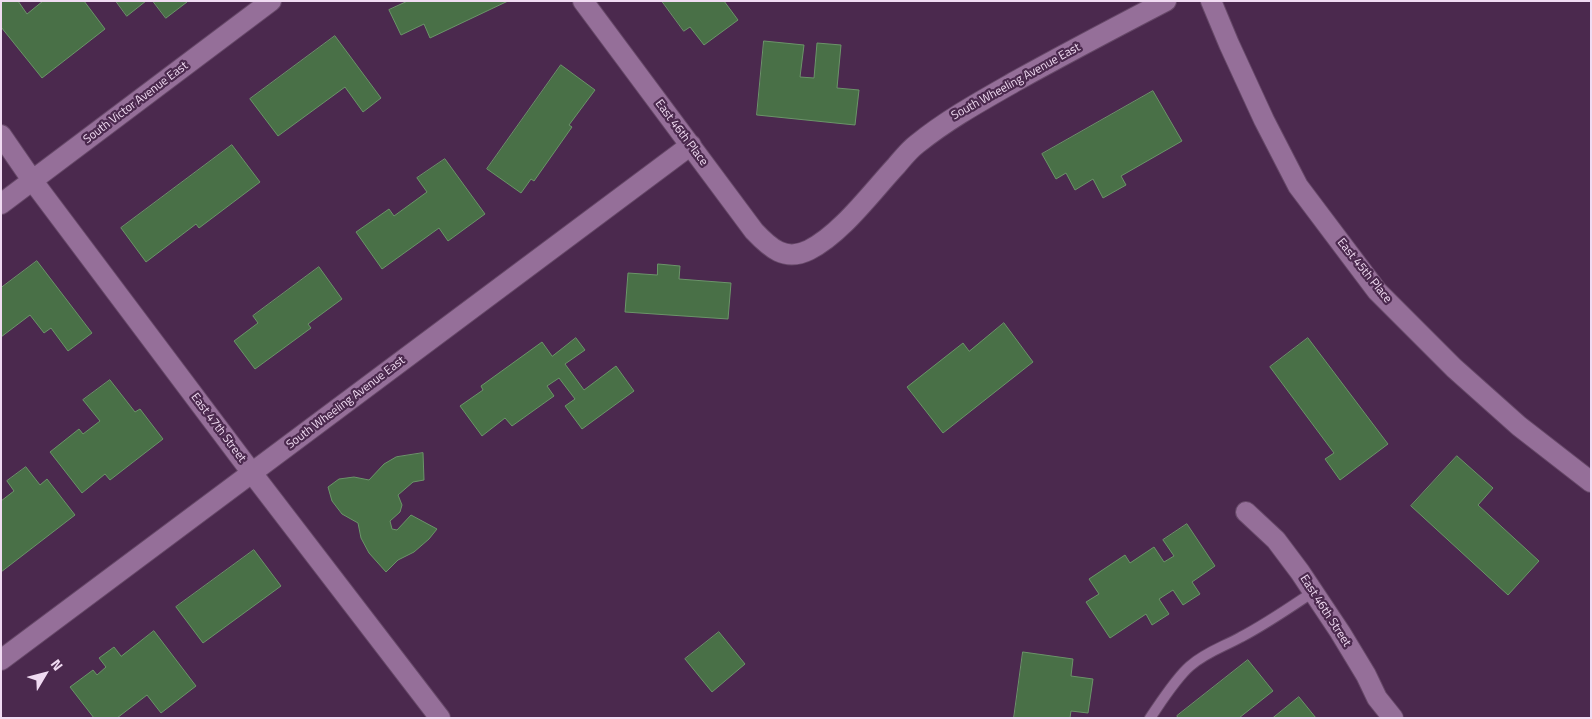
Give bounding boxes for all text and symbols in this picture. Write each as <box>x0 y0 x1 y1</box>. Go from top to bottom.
street label: South Wheeling Avenue East <box>949 41 1083 123</box>
street label: South Victor Avenue East <box>81 59 191 147</box>
street label: East 46th Place <box>651 97 711 169</box>
street label: East 45th Place <box>1334 236 1394 306</box>
street label: South Wheeling Avenue East <box>284 354 408 452</box>
street label: East 47th Street <box>187 391 249 465</box>
street label: East 46th Street <box>1296 572 1354 650</box>
north arrow <box>20 649 70 699</box>
text: N <box>46 654 69 675</box>

